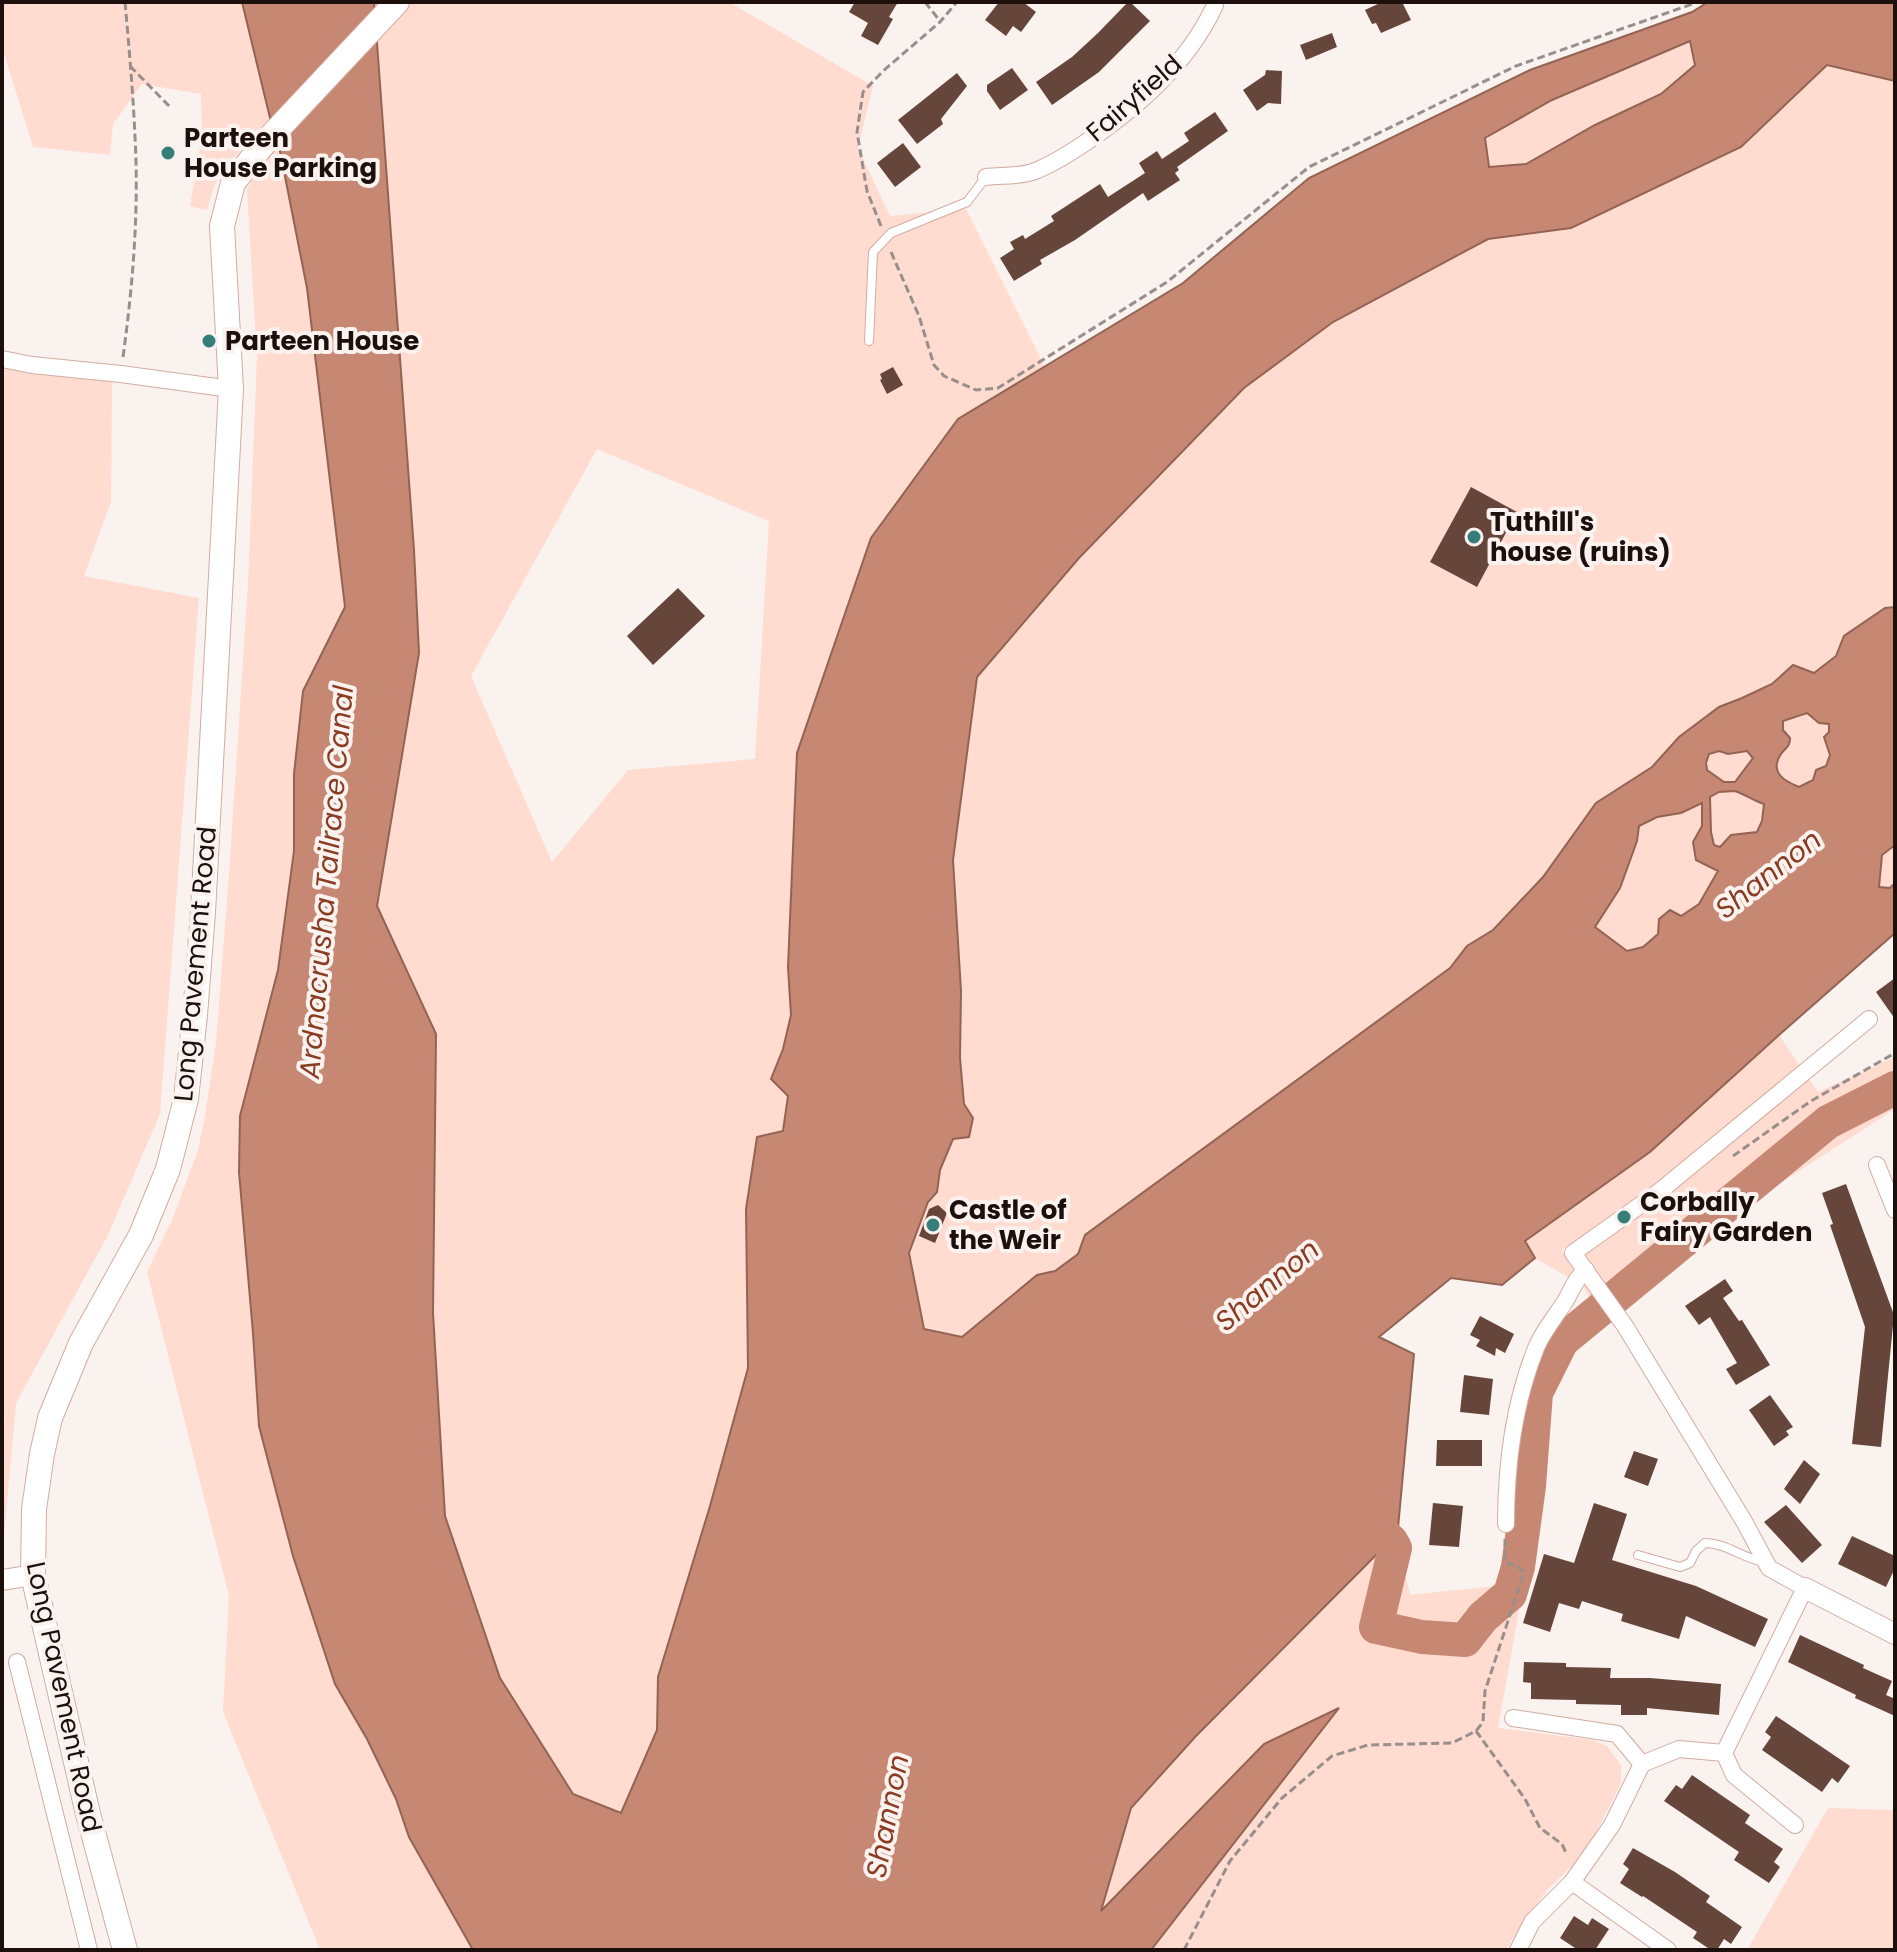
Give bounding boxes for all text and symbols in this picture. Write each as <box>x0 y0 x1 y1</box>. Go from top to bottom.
street label: Fairyfield <box>1078 46 1190 150</box>
place label: Parteen House Parking <box>184 120 377 186</box>
marker: Parteen House Parking <box>159 144 177 162</box>
place label: Parteen House <box>225 323 419 359</box>
marker: Parteen House <box>200 332 218 350</box>
place label: Tuthill's house (ruins) <box>1490 504 1671 570</box>
marker: Tuthill's house (ruins) <box>1465 528 1483 546</box>
water label: Ardnacrusha Tailrace Canal <box>290 684 363 1081</box>
water label: Shannon <box>1707 821 1829 928</box>
street label: Long Pavement Road <box>165 825 225 1103</box>
place label: Corbally Fairy Garden <box>1640 1184 1812 1250</box>
place label: Castle of the Weir <box>949 1192 1067 1258</box>
marker: Corbally Fairy Garden <box>1615 1208 1633 1226</box>
marker: Castle of the Weir <box>924 1216 942 1234</box>
water label: Shannon <box>1207 1230 1328 1340</box>
street label: Long Pavement Road <box>18 1558 110 1836</box>
water label: Shannon <box>856 1751 919 1881</box>

